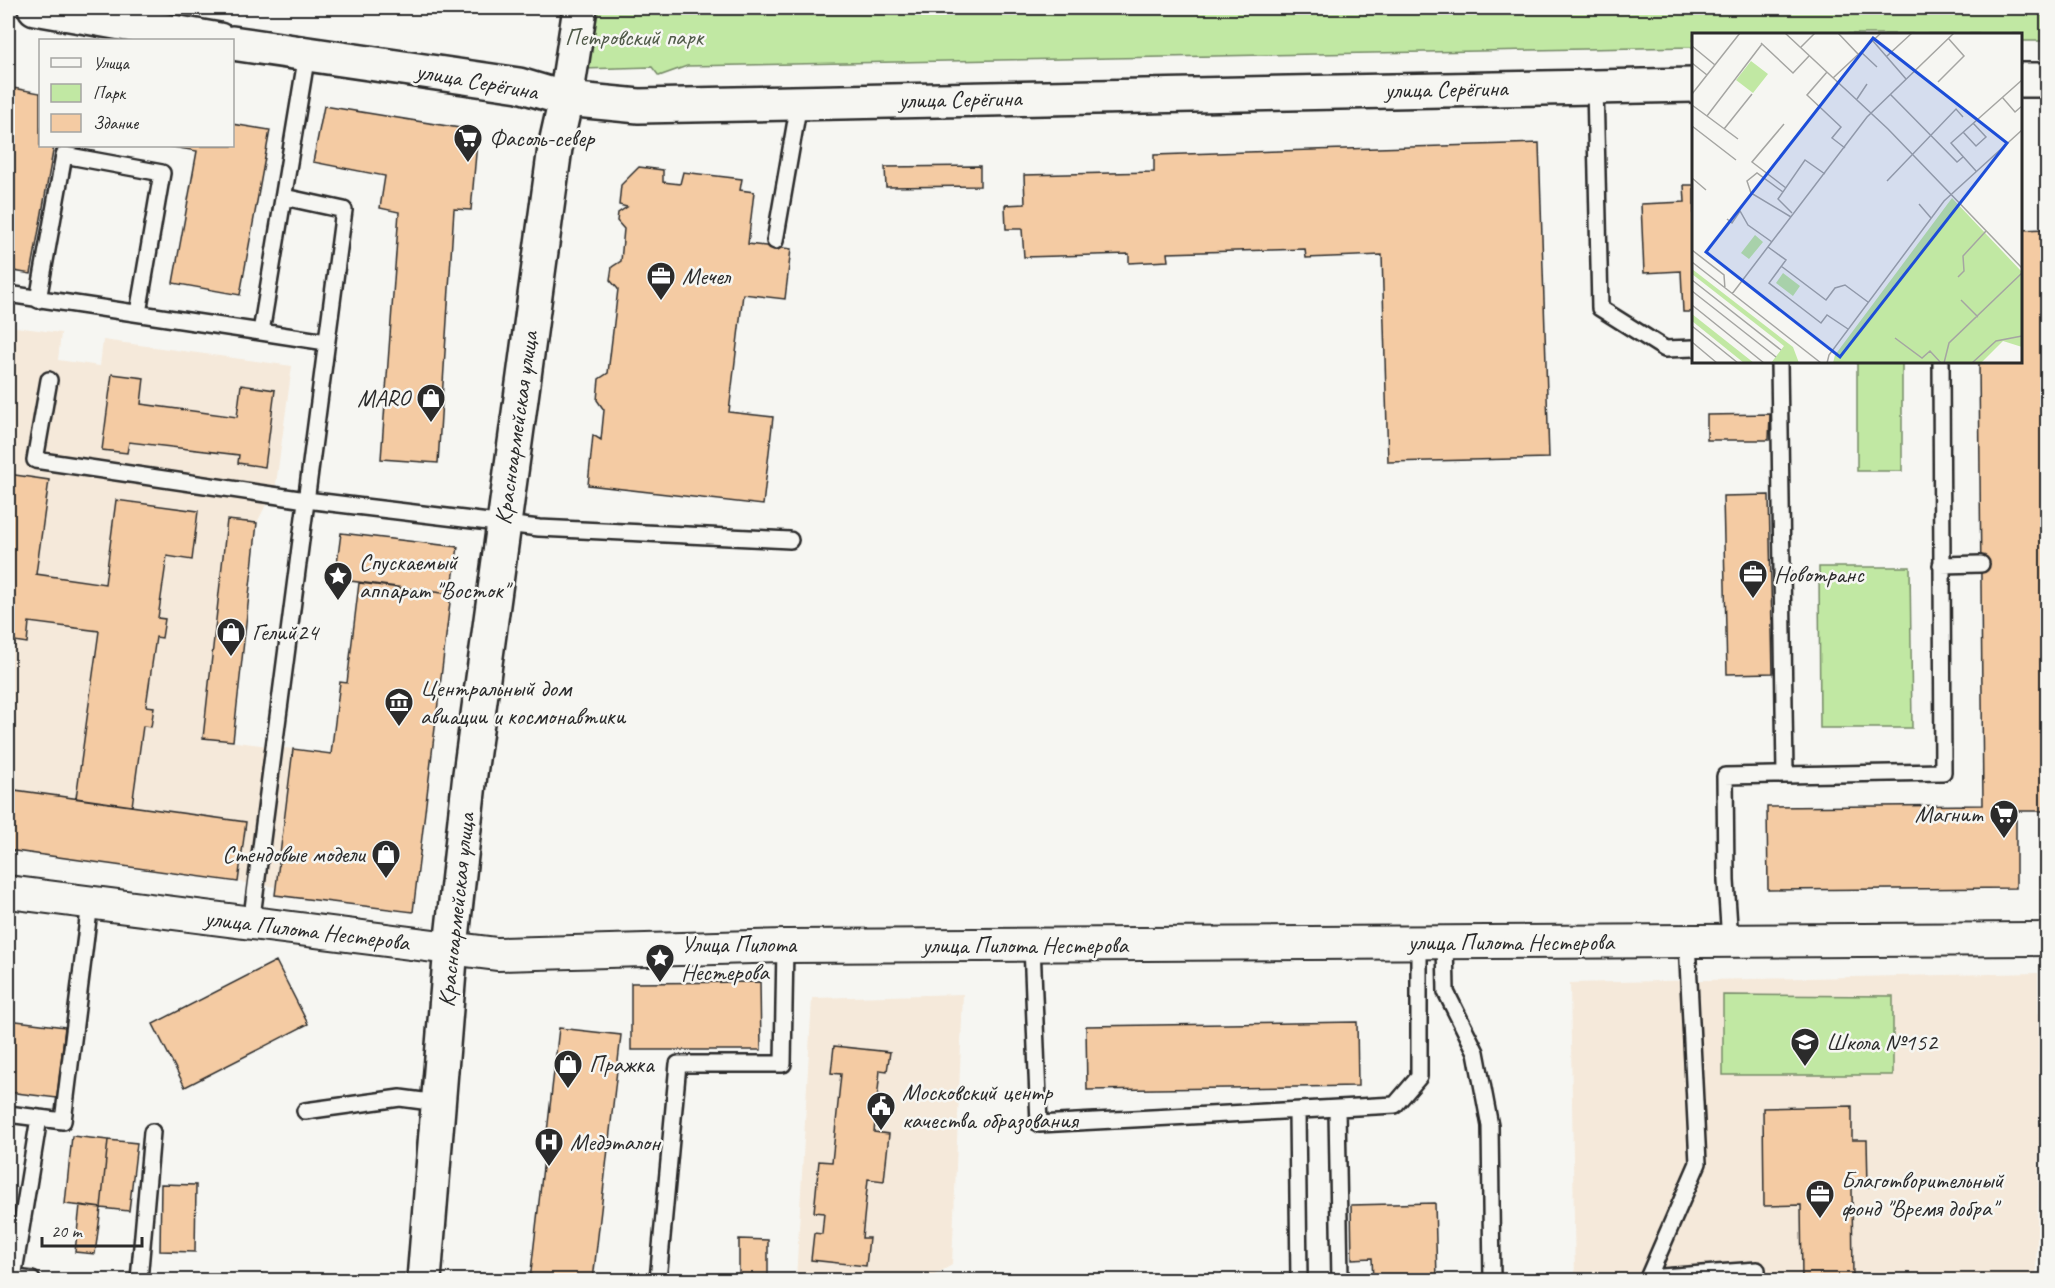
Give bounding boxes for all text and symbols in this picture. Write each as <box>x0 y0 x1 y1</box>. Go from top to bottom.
park label: Петровский парк <box>565 22 706 52</box>
inset map <box>1692 33 2022 363</box>
legend <box>39 39 234 147</box>
text: Улица <box>93 52 130 74</box>
street label: улица Серёгина <box>412 55 542 107</box>
street label: улица Серёгина <box>1382 73 1509 105</box>
text: Парк <box>93 82 127 104</box>
street label: улица Серёгина <box>896 83 1023 115</box>
text: Здание <box>93 112 139 134</box>
supermarket icon: Фасоль-север <box>452 122 484 164</box>
place label: Фасоль-север <box>489 123 596 153</box>
office icon: Мечел <box>645 260 677 302</box>
place label: Мечел <box>682 261 732 291</box>
street label: Красноармейская улица <box>488 328 545 526</box>
shop icon: MARO <box>415 382 447 424</box>
place label: MARO <box>357 383 412 413</box>
place label: Спускаемый аппарат "Восток" <box>359 547 514 605</box>
office icon: Новотранс <box>1737 558 1769 600</box>
place label: Новотранс <box>1774 559 1865 589</box>
place icon: Спускаемый аппарат "Восток" <box>322 560 354 602</box>
shop icon: Гелий24 <box>215 616 247 658</box>
place label: Гелий24 <box>252 617 320 647</box>
place label: Центральный дом авиации и космонавтики <box>420 673 627 731</box>
museum icon: Центральный дом авиации и космонавтики <box>383 686 415 728</box>
supermarket icon: Магнит <box>1988 798 2020 840</box>
place label: Магнит <box>1915 799 1984 829</box>
street label: Красноармейская улица <box>431 810 481 1008</box>
shop icon: Стендовые модели <box>370 838 402 880</box>
place label: Стендовые модели <box>222 839 367 869</box>
street label: улица Пилота Нестерова <box>201 902 413 958</box>
street label: улица Пилота Нестерова <box>1406 927 1616 957</box>
place label: Улица Пилота Нестерова <box>681 929 797 987</box>
street label: улица Пилота Нестерова <box>920 930 1130 960</box>
place icon: Улица Пилота Нестерова <box>644 942 676 984</box>
school or university icon: Школа №152 <box>1789 1026 1821 1068</box>
place label: Школа №152 <box>1826 1027 1939 1057</box>
shop icon: Пражка <box>552 1048 584 1090</box>
place label: Пражка <box>589 1049 655 1079</box>
place label: Московский центр качества образования <box>902 1077 1080 1135</box>
public building icon: Московский центр качества образования <box>865 1090 897 1132</box>
hospital icon: Медэталон <box>533 1126 565 1168</box>
place label: Медэталон <box>570 1127 662 1157</box>
place label: Благотворительный фонд "Время добра" <box>1841 1165 2005 1223</box>
office icon: Благотворительный фонд "Время добра" <box>1804 1178 1836 1220</box>
scale bar <box>42 1210 142 1248</box>
text: 20 m <box>51 1220 84 1242</box>

